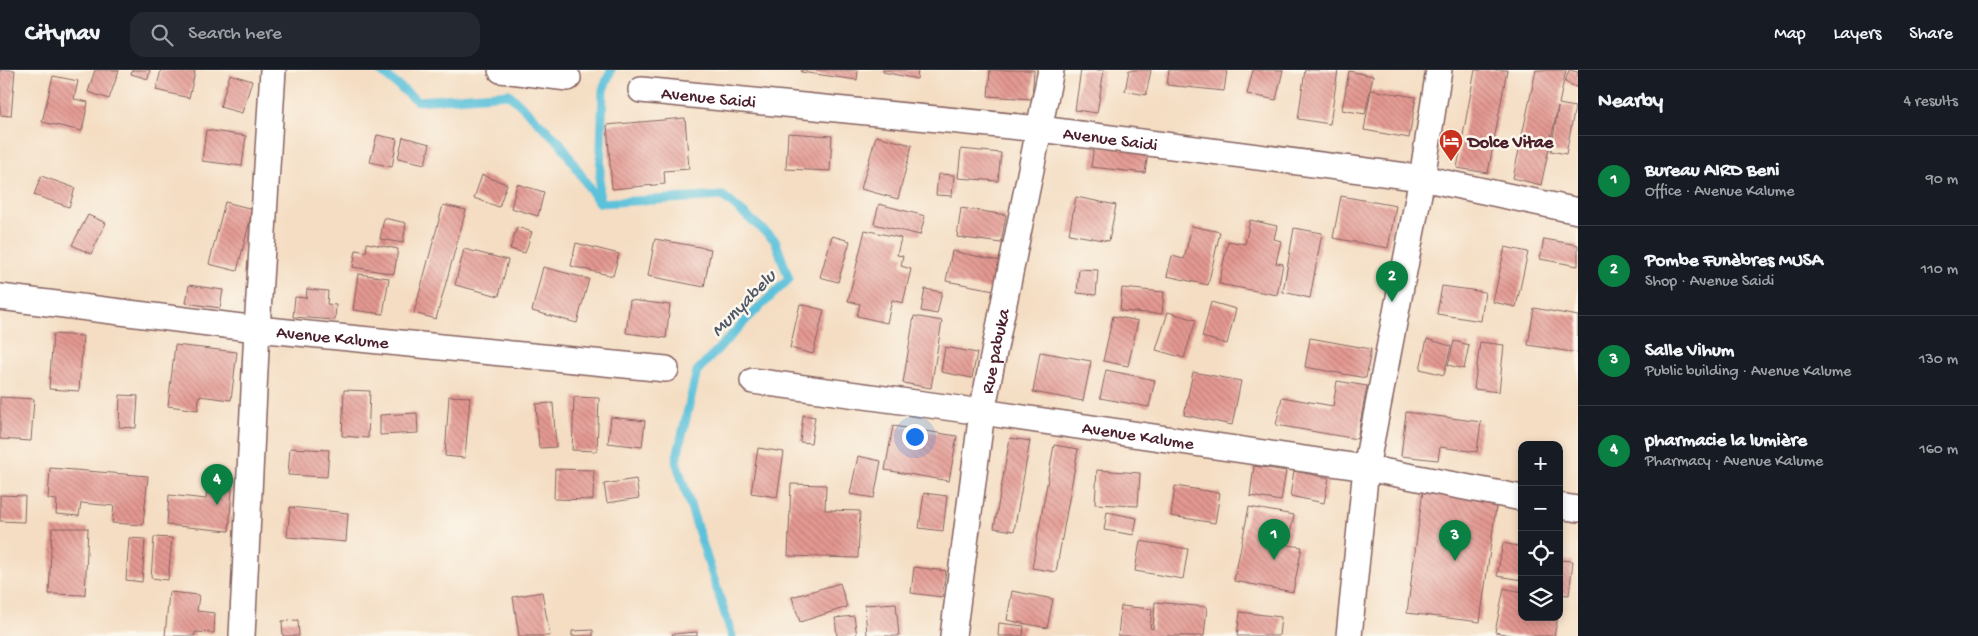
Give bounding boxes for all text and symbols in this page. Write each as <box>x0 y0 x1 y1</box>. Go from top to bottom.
search box <box>130 12 480 57</box>
text: Citynav <box>25 20 100 49</box>
icon: search <box>148 21 176 49</box>
text: Search here <box>188 23 282 46</box>
text: Map <box>1774 24 1806 45</box>
text: Layers <box>1834 24 1881 45</box>
text: Share <box>1909 24 1953 45</box>
street label: Avenue Saidi <box>660 84 757 114</box>
text: Nearby <box>1598 90 1663 115</box>
text: 4 results <box>1903 93 1958 112</box>
street label: Avenue Saidi <box>1062 124 1159 157</box>
hotel icon: Dolce Vitae <box>1438 128 1464 162</box>
place label: Dolce Vitae <box>1466 133 1554 154</box>
text: Bureau AIRD Beni <box>1645 160 1779 183</box>
text: 1 <box>1611 171 1617 190</box>
text: 90 m <box>1926 171 1958 190</box>
text: Office · Avenue Kalume <box>1645 183 1794 202</box>
text: Pombe Funèbres MUSA <box>1645 250 1823 273</box>
pin: 2 <box>1376 261 1408 302</box>
text: 2 <box>1610 261 1618 280</box>
text: 110 m <box>1921 261 1958 280</box>
water label: Munyabelu <box>707 265 783 343</box>
text: Shop · Avenue Saidi <box>1645 273 1774 292</box>
street label: Rue pabuka <box>978 306 1016 396</box>
street label: Avenue Kalume <box>275 323 390 355</box>
text: Salle Vihum <box>1645 340 1734 363</box>
text: 3 <box>1610 351 1618 370</box>
text: 130 m <box>1919 351 1958 370</box>
text: Public building · Avenue Kalume <box>1645 363 1851 382</box>
street label: Avenue Kalume <box>1081 419 1196 456</box>
your location <box>902 424 928 450</box>
text: pharmacie la lumière <box>1645 430 1807 453</box>
map controls <box>1518 441 1563 621</box>
button: + <box>1518 441 1563 486</box>
text: 4 <box>1610 441 1618 460</box>
text: 160 m <box>1919 441 1958 460</box>
text: Pharmacy · Avenue Kalume <box>1645 453 1823 472</box>
pin: 4 <box>201 464 233 505</box>
button: − <box>1518 486 1563 531</box>
pin: 1 <box>1258 519 1290 560</box>
pin: 3 <box>1439 520 1471 561</box>
button: locate <box>1518 531 1563 576</box>
button: layers <box>1518 576 1563 621</box>

